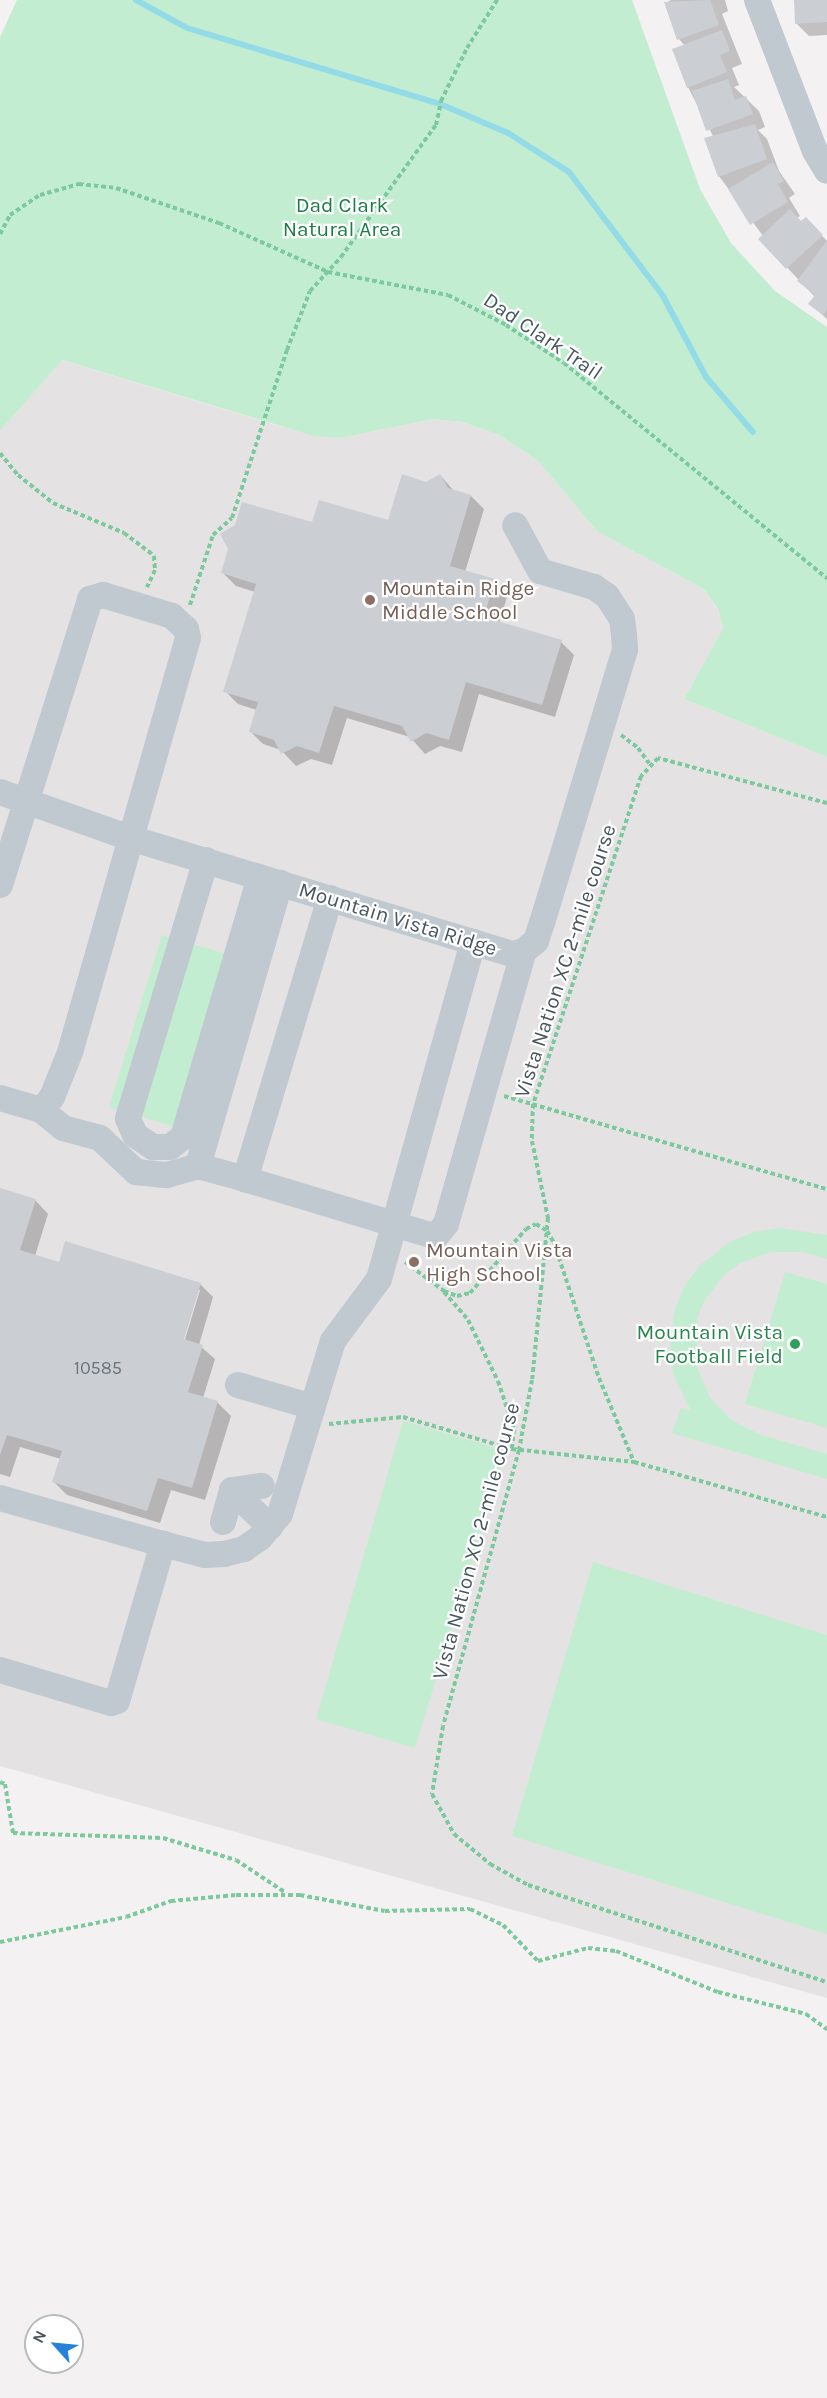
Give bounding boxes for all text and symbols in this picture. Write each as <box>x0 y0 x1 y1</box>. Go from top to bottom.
park label: Dad Clark Natural Area <box>283 192 401 242</box>
street label: Dad Clark Trail <box>479 287 607 385</box>
place label: Mountain Ridge Middle School <box>382 575 534 625</box>
marker: Mountain Ridge Middle School <box>363 593 377 607</box>
street label: Vista Nation XC 2-mile course <box>509 821 621 1101</box>
street label: Mountain Vista Ridge <box>296 877 500 961</box>
place label: Mountain Vista High School <box>426 1237 573 1287</box>
marker: Mountain Vista High School <box>407 1255 421 1269</box>
place label: Mountain Vista Football Field <box>636 1319 783 1369</box>
marker: Mountain Vista Football Field <box>788 1337 802 1351</box>
house number: 10585 <box>74 1357 122 1379</box>
street label: Vista Nation XC 2-mile course <box>427 1400 525 1682</box>
north arrow <box>24 2314 84 2374</box>
text: N <box>28 2327 50 2346</box>

